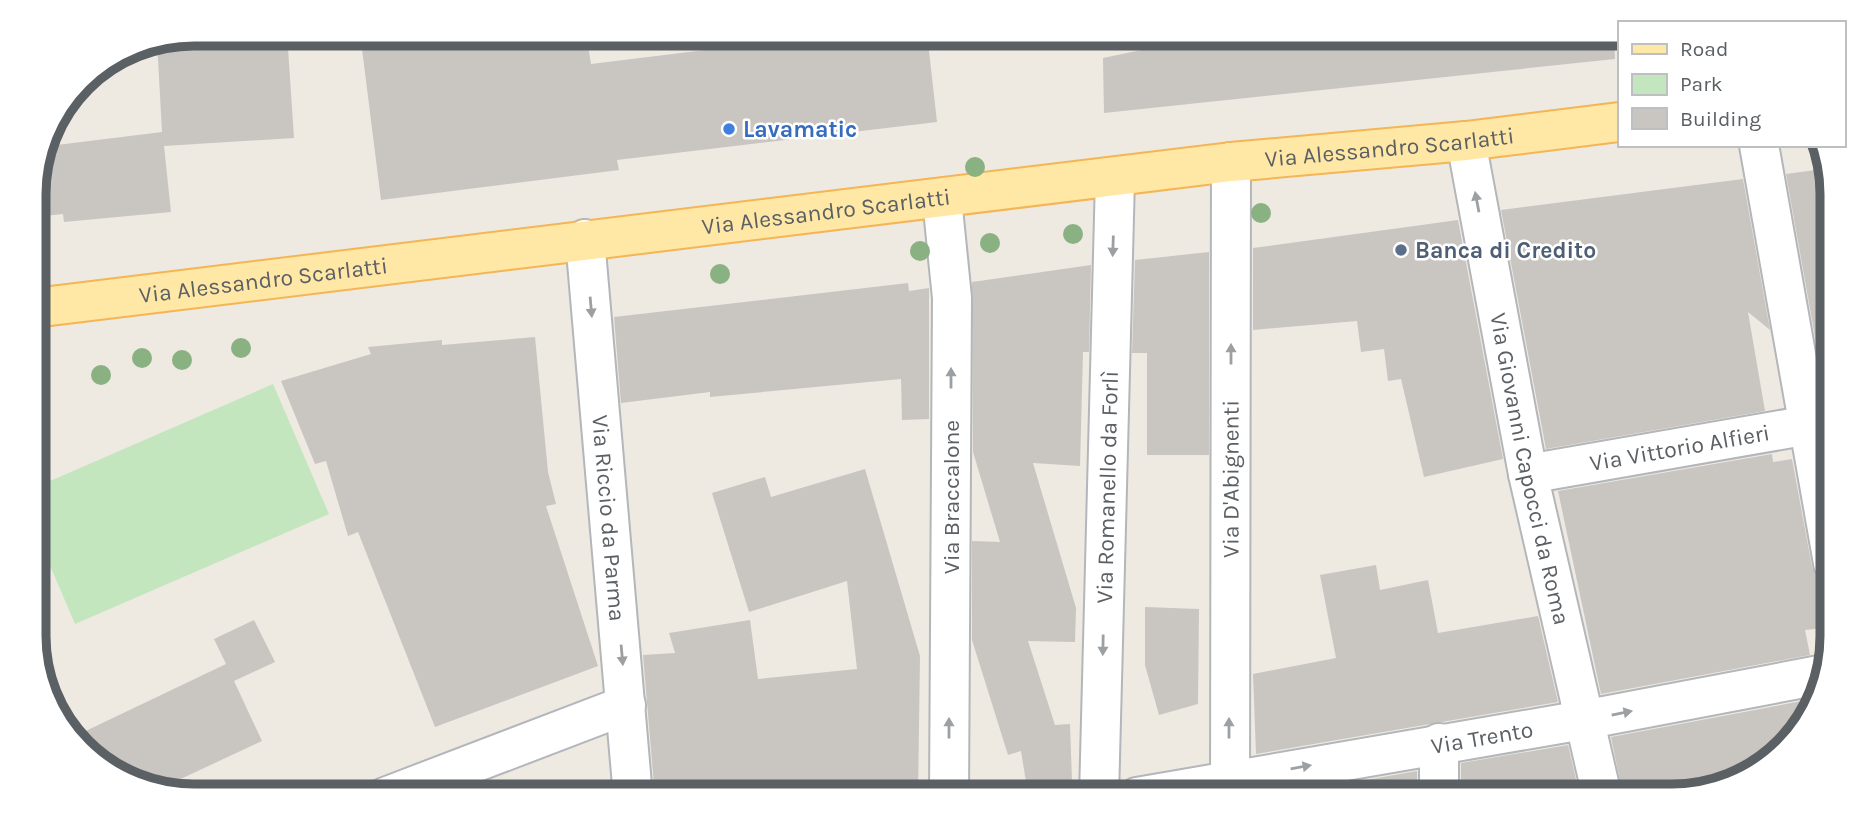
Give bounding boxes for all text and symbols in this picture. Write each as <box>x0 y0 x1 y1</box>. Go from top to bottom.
legend <box>1618 21 1845 147</box>
text: Road <box>1680 37 1728 61</box>
text: Park <box>1680 72 1723 96</box>
text: Building <box>1680 107 1761 131</box>
place label: Lavamatic <box>743 116 857 143</box>
marker: Lavamatic <box>721 121 737 137</box>
street label: Via Alessandro Scarlatti <box>1264 122 1516 173</box>
street label: Via Alessandro Scarlatti <box>700 183 952 240</box>
one-way arrow <box>1472 191 1483 213</box>
one-way arrow <box>1107 235 1119 257</box>
place label: Banca di Credito <box>1415 237 1596 264</box>
marker: Banca di Credito <box>1393 242 1409 258</box>
street label: Via Alessandro Scarlatti <box>138 252 389 309</box>
one-way arrow <box>586 296 597 318</box>
street label: Via Giovanni Capocci da Roma <box>1484 311 1575 628</box>
one-way arrow <box>1225 343 1237 365</box>
one-way arrow <box>945 367 957 389</box>
street label: Via Romanello da Forlì <box>1091 370 1124 604</box>
street label: Via D'Abignenti <box>1217 400 1245 558</box>
street label: Via Riccio da Parma <box>586 414 631 622</box>
street label: Via Vittorio Alfieri <box>1588 419 1772 477</box>
street label: Via Braccalone <box>938 420 965 574</box>
one-way arrow <box>1097 634 1109 656</box>
one-way arrow <box>617 645 628 667</box>
one-way arrow <box>1611 707 1633 718</box>
street label: Via Trento <box>1429 716 1535 760</box>
one-way arrow <box>943 717 955 739</box>
one-way arrow <box>1223 717 1235 739</box>
one-way arrow <box>1290 762 1312 773</box>

